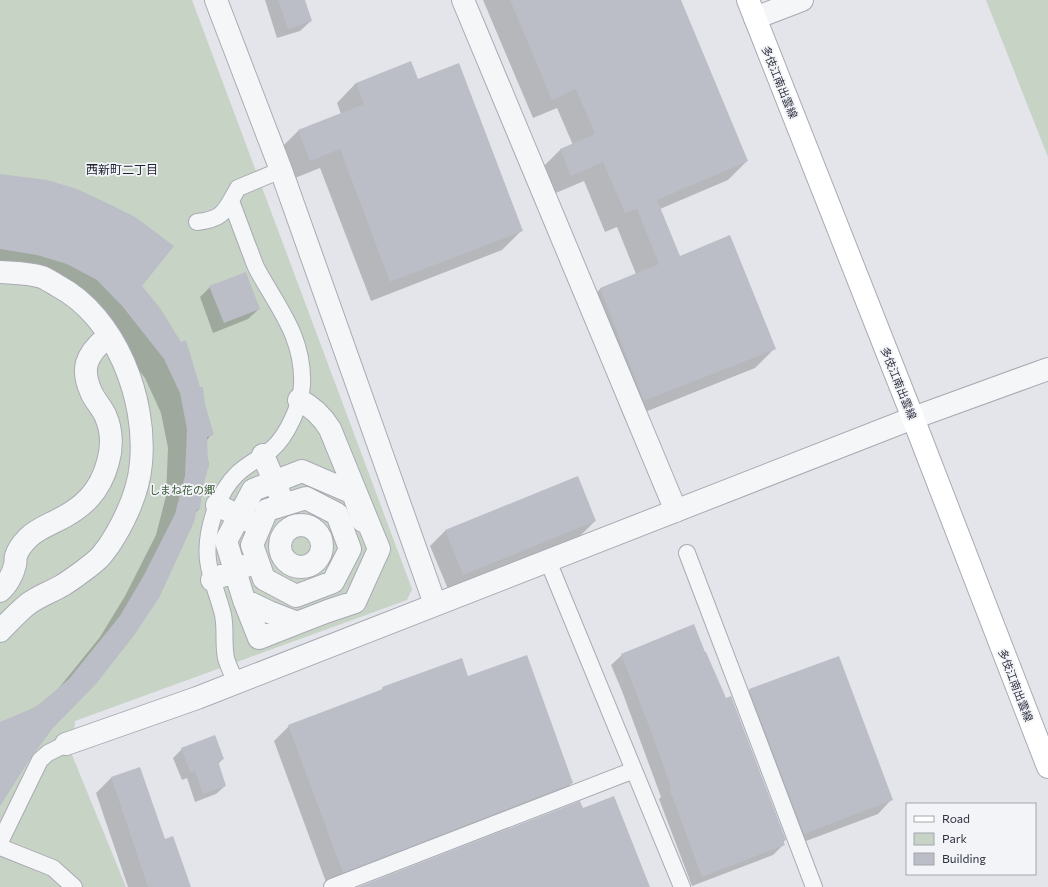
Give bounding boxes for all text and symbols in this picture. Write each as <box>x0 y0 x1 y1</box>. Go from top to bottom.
street label: 多伎江南出雲線 <box>760 44 800 120</box>
district label: 西新町二丁目 <box>86 162 158 176</box>
street label: 多伎江南出雲線 <box>879 345 919 421</box>
park label: しまね花の郷 <box>149 483 215 496</box>
street label: 多伎江南出雲線 <box>996 647 1036 723</box>
legend <box>906 803 1036 875</box>
text: Road <box>942 811 970 825</box>
text: Park <box>942 831 968 845</box>
text: Building <box>942 851 986 865</box>

